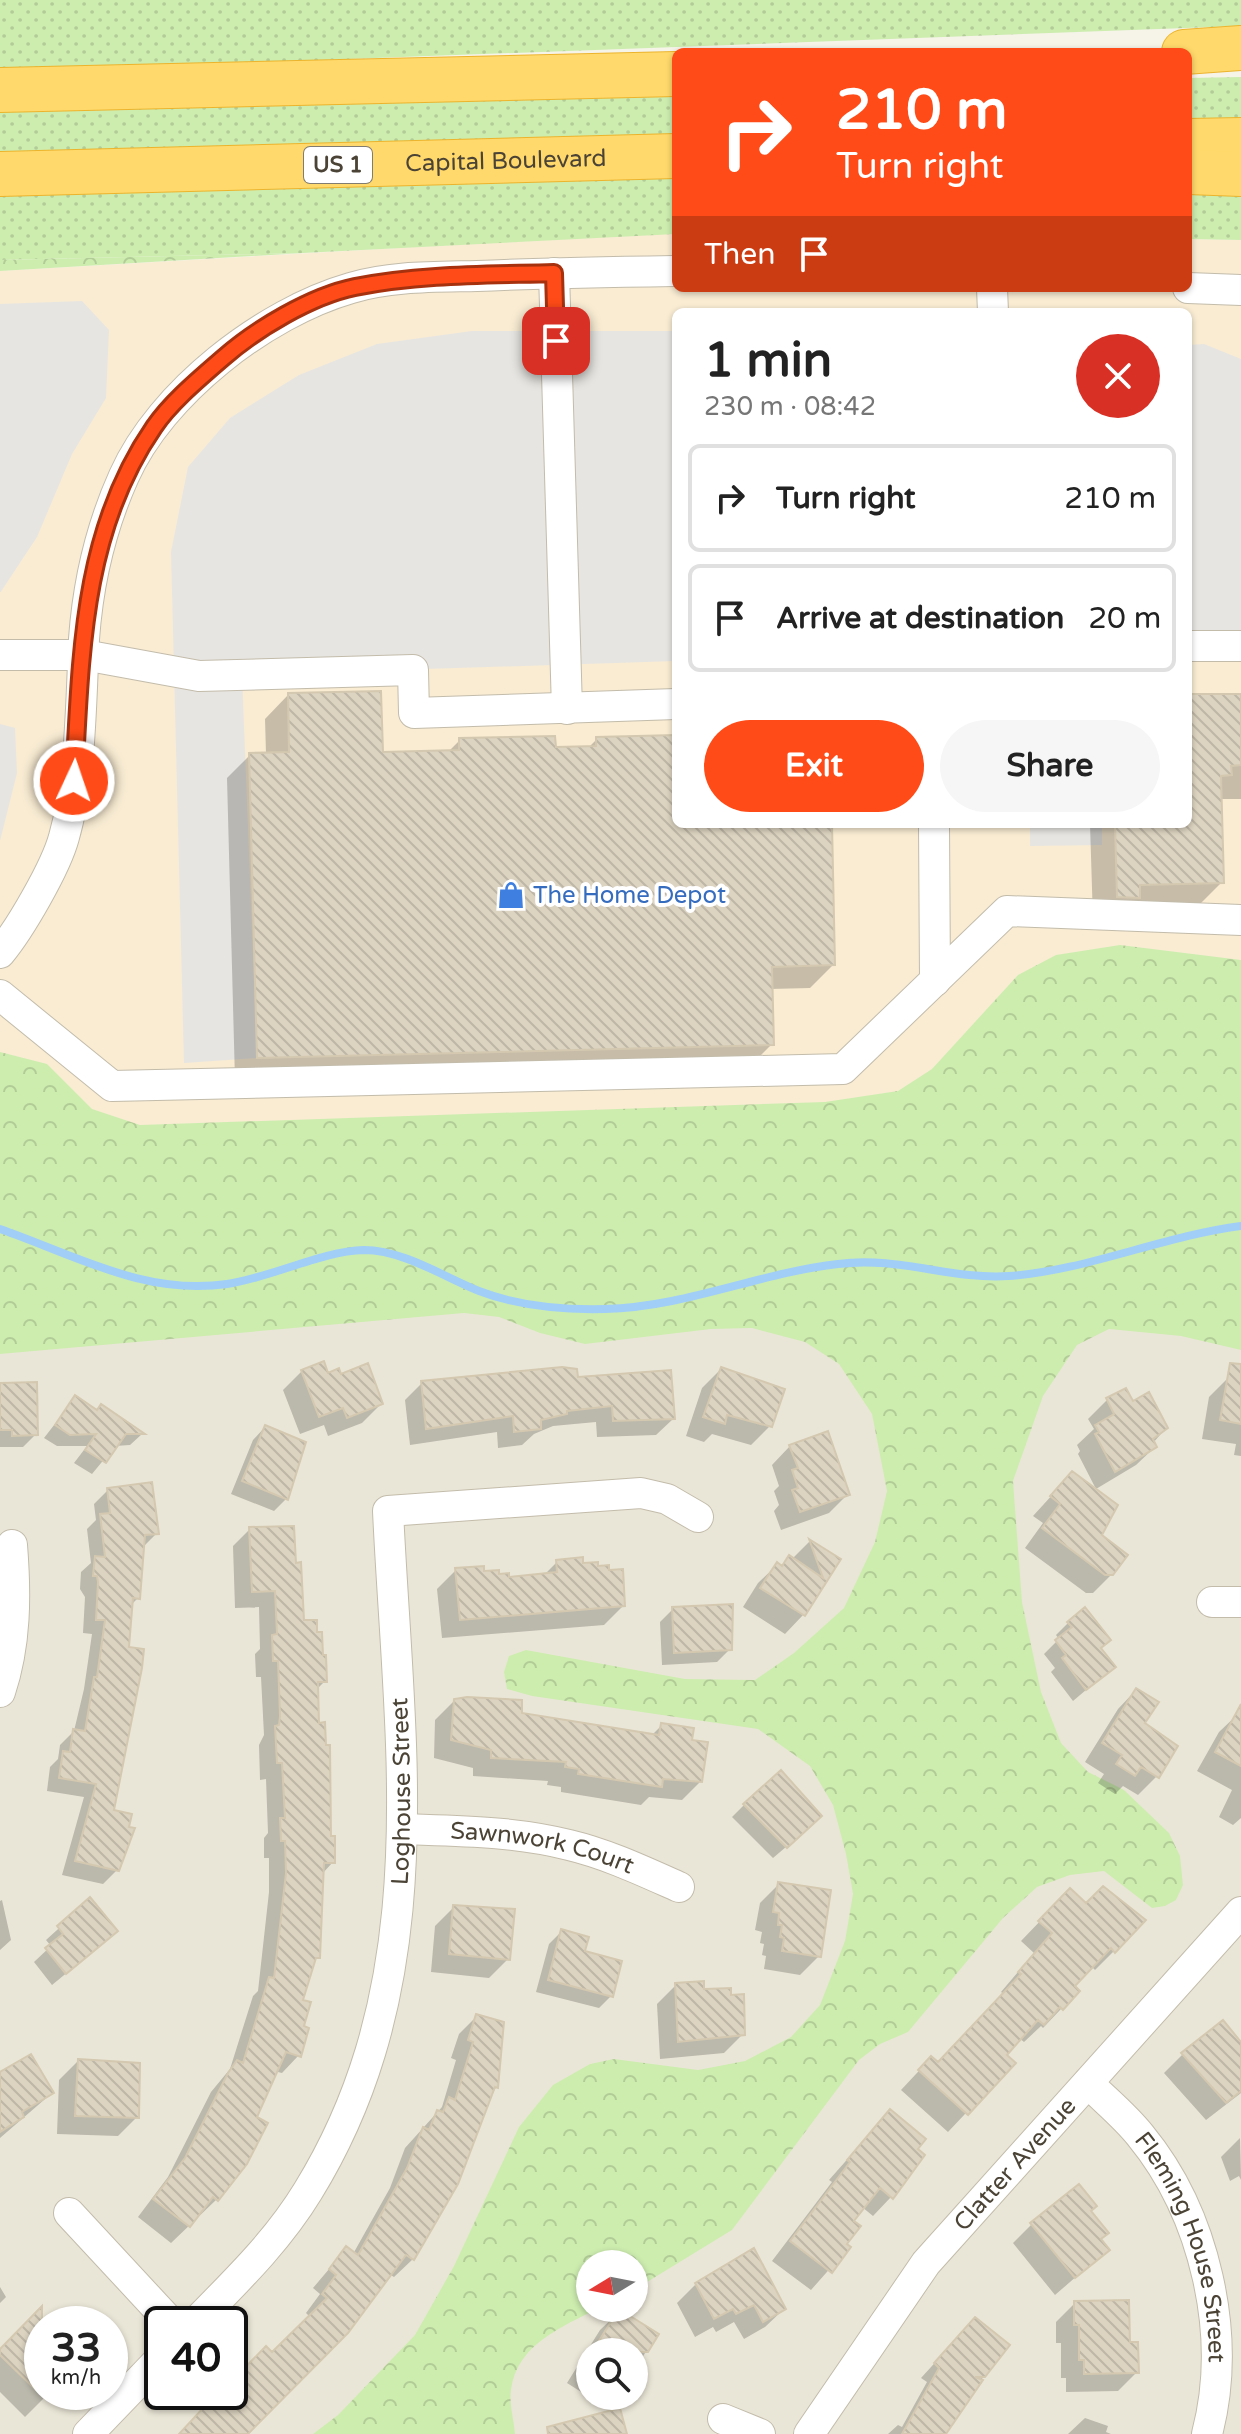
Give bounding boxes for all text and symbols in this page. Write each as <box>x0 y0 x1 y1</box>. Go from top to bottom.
text: 210 m <box>836 77 1007 144</box>
icon: right <box>704 80 808 184</box>
street label: Capital Boulevard <box>405 143 607 178</box>
text: Turn right <box>836 145 1003 188</box>
road number: US 1 <box>304 147 372 183</box>
icon: arrive <box>792 232 836 276</box>
text: Then <box>704 236 776 273</box>
pin <box>522 307 590 375</box>
icon: arrive <box>534 319 578 363</box>
text: 1 min <box>704 332 832 390</box>
button: close <box>1076 334 1160 418</box>
text: 230 m · 08:42 <box>704 391 876 422</box>
icon: right <box>708 476 752 520</box>
text: Turn right <box>776 480 916 517</box>
text: 210 m <box>1064 480 1156 517</box>
icon: arrive <box>708 596 752 640</box>
text: Arrive at destination <box>776 600 1064 637</box>
text: 20 m <box>1088 600 1161 637</box>
button: Exit <box>704 720 924 812</box>
button: Share <box>940 720 1160 812</box>
position arrow <box>32 739 116 823</box>
shop icon: The Home Depot <box>496 880 526 910</box>
place label: The Home Depot <box>533 881 726 910</box>
street label: Loghouse Street <box>385 1697 417 1886</box>
street label: Sawnwork Court <box>450 1816 638 1880</box>
street label: Clatter Avenue <box>947 2092 1082 2237</box>
street label: Fleming House Street <box>1129 2126 1231 2363</box>
north arrow <box>576 2250 648 2322</box>
map controls <box>576 2250 648 2410</box>
speed limit sign: 40 <box>144 2306 248 2410</box>
text: 33 <box>51 2324 101 2372</box>
button: search <box>576 2338 648 2410</box>
text: km/h <box>51 2366 101 2390</box>

